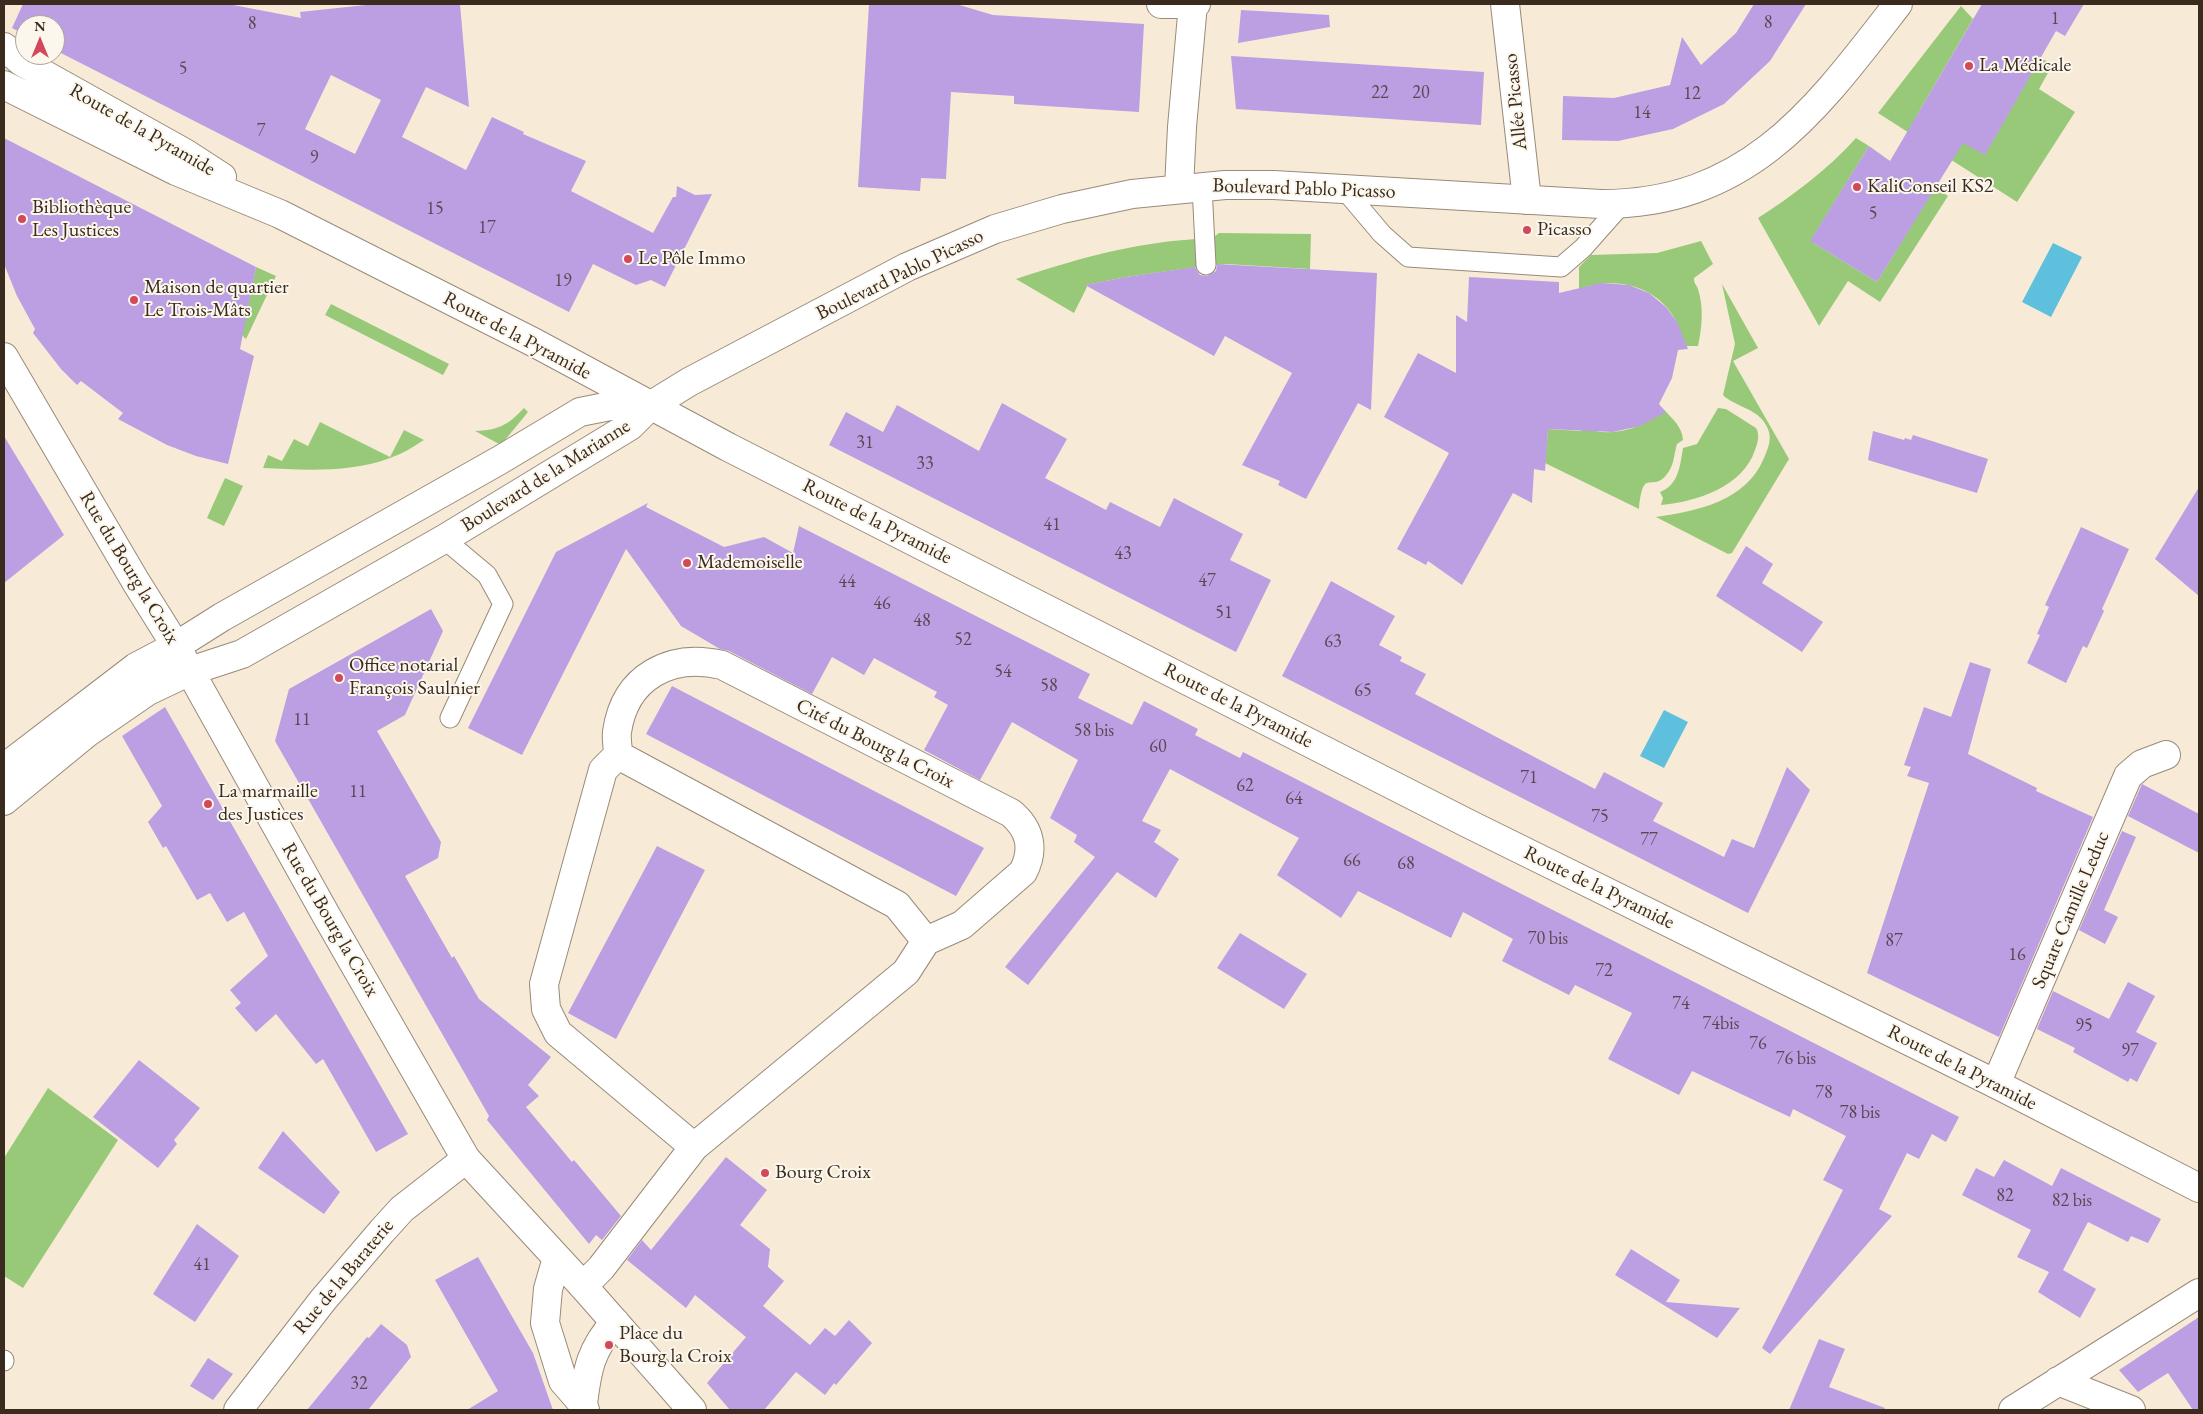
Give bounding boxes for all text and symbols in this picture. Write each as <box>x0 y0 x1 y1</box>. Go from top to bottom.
house number: 1 <box>2051 8 2059 30</box>
house number: 8 <box>1764 12 1772 34</box>
house number: 8 <box>248 13 256 35</box>
north arrow <box>15 15 65 65</box>
text: N <box>34 17 46 35</box>
street label: Allée Picasso <box>1499 52 1533 152</box>
place label: La Médicale <box>1979 54 2071 78</box>
house number: 5 <box>179 58 187 80</box>
marker: La Médicale <box>1963 60 1975 72</box>
street label: Route de la Pyramide <box>65 79 219 181</box>
house number: 22 <box>1371 82 1389 104</box>
house number: 20 <box>1412 82 1430 104</box>
house number: 12 <box>1683 83 1701 105</box>
house number: 14 <box>1633 102 1651 124</box>
house number: 7 <box>257 120 265 142</box>
house number: 9 <box>310 147 318 169</box>
street label: Boulevard Pablo Picasso <box>1212 174 1396 204</box>
place label: KaliConseil KS2 <box>1867 175 1993 199</box>
marker: KaliConseil KS2 <box>1851 181 1863 193</box>
place label: Bibliothèque Les Justices <box>32 196 131 243</box>
house number: 15 <box>426 198 444 220</box>
house number: 5 <box>1869 203 1877 225</box>
marker: Bibliothèque Les Justices <box>16 213 28 225</box>
house number: 17 <box>478 217 496 239</box>
place label: Picasso <box>1537 218 1592 242</box>
street label: Boulevard Pablo Picasso <box>812 224 988 326</box>
marker: Picasso <box>1521 224 1533 236</box>
place label: Le Pôle Immo <box>638 247 746 271</box>
marker: Le Pôle Immo <box>622 253 634 265</box>
house number: 19 <box>554 270 572 292</box>
place label: Maison de quartier Le Trois-Mâts <box>144 276 289 323</box>
street label: Route de la Pyramide <box>439 287 595 385</box>
marker: Maison de quartier Le Trois-Mâts <box>128 294 140 306</box>
street label: Boulevard de la Marianne <box>457 414 635 538</box>
house number: 31 <box>856 432 874 454</box>
house number: 33 <box>916 453 934 475</box>
street label: Route de la Pyramide <box>798 474 956 570</box>
street label: Rue du Bourg la Croix <box>74 487 184 649</box>
house number: 41 <box>1043 514 1061 536</box>
house number: 43 <box>1114 543 1132 565</box>
place label: Mademoiselle <box>697 551 803 575</box>
marker: Mademoiselle <box>681 557 693 569</box>
house number: 47 <box>1198 570 1216 592</box>
house number: 44 <box>838 571 856 593</box>
house number: 46 <box>873 593 891 615</box>
house number: 51 <box>1215 602 1233 624</box>
house number: 48 <box>913 610 931 632</box>
house number: 52 <box>954 629 972 651</box>
house number: 63 <box>1324 631 1342 653</box>
place label: Office notarial François Saulnier <box>349 654 480 701</box>
street label: Route de la Pyramide <box>1159 658 1317 754</box>
house number: 54 <box>994 661 1012 683</box>
marker: Office notarial François Saulnier <box>333 672 345 684</box>
house number: 58 <box>1040 675 1058 697</box>
house number: 65 <box>1354 680 1372 702</box>
street label: Cité du Bourg la Croix <box>792 694 958 794</box>
house number: 11 <box>293 709 311 731</box>
house number: 58 bis <box>1074 720 1114 742</box>
house number: 60 <box>1149 736 1167 758</box>
house number: 71 <box>1520 767 1538 789</box>
house number: 62 <box>1236 775 1254 797</box>
place label: La marmaille des Justices <box>218 780 318 827</box>
house number: 11 <box>349 781 367 803</box>
house number: 64 <box>1285 788 1303 810</box>
marker: La marmaille des Justices <box>202 798 214 810</box>
house number: 75 <box>1591 806 1609 828</box>
street label: Square Camille Leduc <box>2027 828 2115 992</box>
house number: 77 <box>1640 829 1658 851</box>
street label: Rue du Bourg la Croix <box>276 839 384 1001</box>
street label: Route de la Pyramide <box>1520 841 1678 935</box>
house number: 66 <box>1343 850 1361 872</box>
house number: 68 <box>1397 853 1415 875</box>
house number: 70 bis <box>1528 928 1568 950</box>
house number: 87 <box>1885 930 1903 952</box>
house number: 16 <box>2008 944 2026 966</box>
house number: 72 <box>1595 960 1613 982</box>
house number: 74 <box>1672 993 1690 1015</box>
house number: 74bis <box>1703 1013 1739 1035</box>
house number: 95 <box>2075 1015 2093 1037</box>
street label: Route de la Pyramide <box>1883 1020 2041 1116</box>
house number: 76 <box>1749 1033 1767 1055</box>
house number: 97 <box>2121 1040 2139 1062</box>
house number: 76 bis <box>1776 1048 1816 1070</box>
house number: 78 <box>1815 1082 1833 1104</box>
house number: 78 bis <box>1840 1102 1880 1124</box>
place label: Bourg Croix <box>775 1161 871 1185</box>
marker: Bourg Croix <box>759 1167 771 1179</box>
house number: 82 <box>1996 1185 2014 1207</box>
house number: 82 bis <box>2052 1190 2092 1212</box>
street label: Rue de la Baraterie <box>289 1214 399 1340</box>
house number: 41 <box>193 1254 211 1276</box>
place label: Place du Bourg la Croix <box>619 1322 732 1369</box>
marker: Place du Bourg la Croix <box>603 1339 615 1351</box>
house number: 32 <box>350 1373 368 1395</box>

